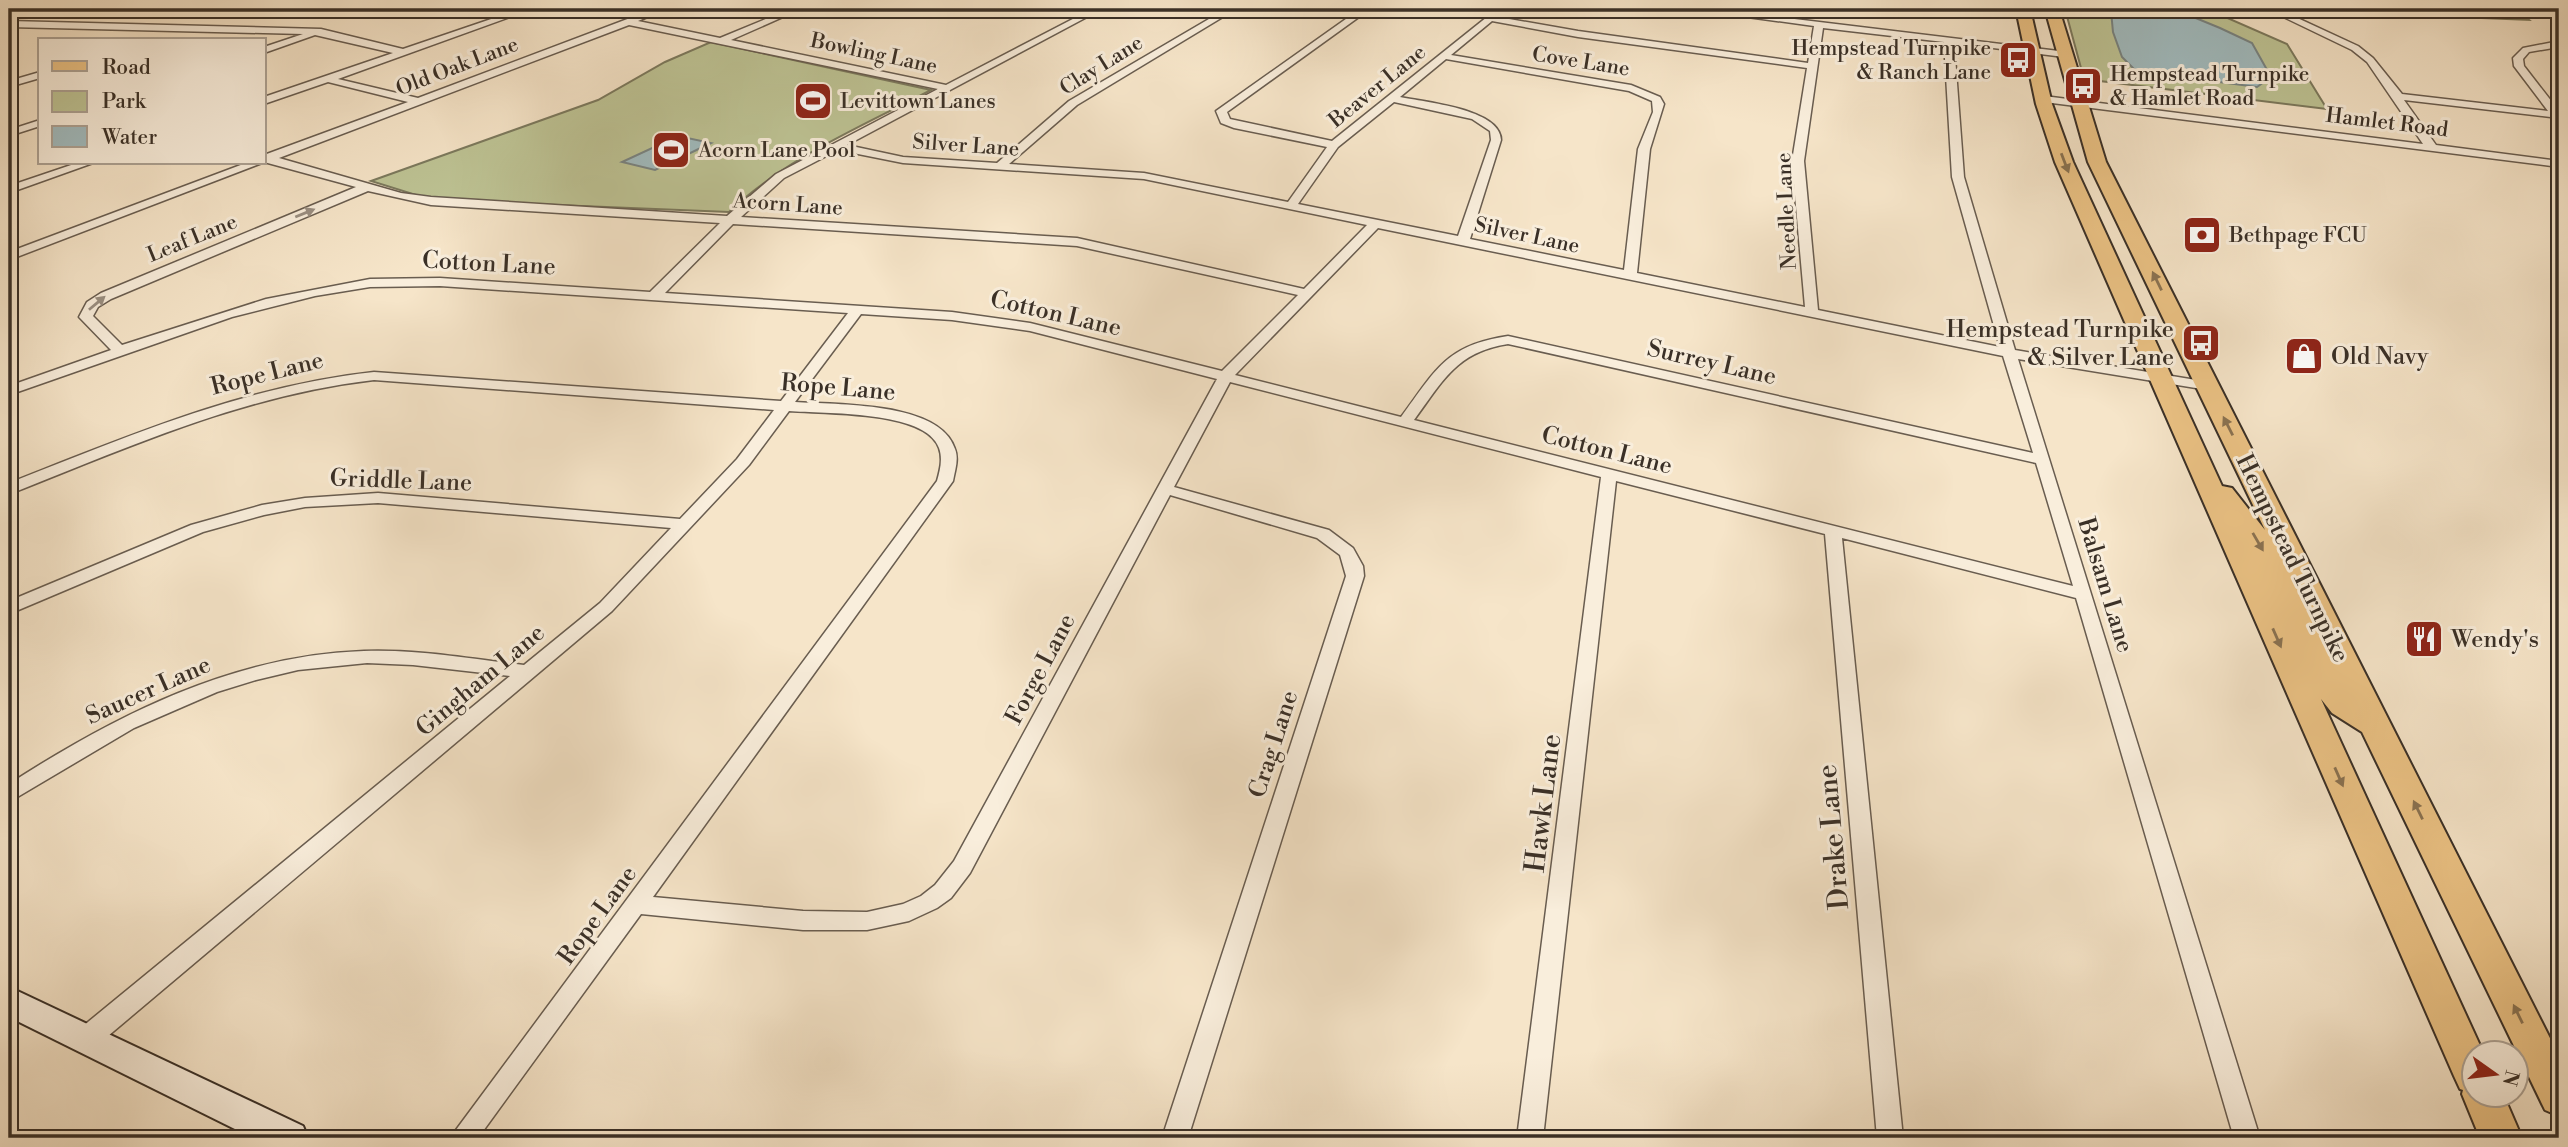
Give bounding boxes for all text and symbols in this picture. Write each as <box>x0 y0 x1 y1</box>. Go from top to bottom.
street label: Bowling Lane <box>807 28 940 80</box>
street label: Clay Lane <box>1055 30 1148 102</box>
street label: Old Oak Lane <box>393 32 522 102</box>
place label: Hempstead Turnpike & Ranch Lane <box>1792 36 1991 86</box>
legend <box>38 38 266 164</box>
bus stop icon: Hempstead Turnpike & Ranch Lane <box>1997 39 2039 81</box>
street label: Beaver Lane <box>1323 40 1432 135</box>
street label: Cove Lane <box>1530 41 1632 83</box>
text: Road <box>102 55 151 81</box>
place label: Hempstead Turnpike & Hamlet Road <box>2110 62 2309 112</box>
bus stop icon: Hempstead Turnpike & Hamlet Road <box>2062 65 2104 107</box>
sports icon: Levittown Lanes <box>792 80 834 122</box>
text: Park <box>102 89 147 115</box>
place label: Levittown Lanes <box>840 89 996 115</box>
street label: Hamlet Road <box>2324 103 2450 143</box>
text: Water <box>101 125 157 151</box>
sports icon: Acorn Lane Pool <box>650 129 692 171</box>
street label: Silver Lane <box>912 129 1020 163</box>
place label: Acorn Lane Pool <box>697 138 855 164</box>
street label: Needle Lane <box>1771 152 1803 270</box>
one-way arrow <box>2059 153 2070 174</box>
street label: Acorn Lane <box>731 188 844 222</box>
one-way arrow <box>295 207 316 218</box>
street label: Leaf Lane <box>144 209 241 269</box>
street label: Silver Lane <box>1472 212 1582 260</box>
bank icon: Bethpage FCU <box>2181 214 2223 256</box>
place label: Bethpage FCU <box>2228 223 2367 249</box>
street label: Cotton Lane <box>421 246 556 282</box>
one-way arrow <box>2151 271 2162 291</box>
street label: Cotton Lane <box>987 284 1124 344</box>
one-way arrow <box>88 295 106 311</box>
place label: Hempstead Turnpike & Silver Lane <box>1946 315 2174 373</box>
bus stop icon: Hempstead Turnpike & Silver Lane <box>2180 322 2222 364</box>
street label: Surrey Lane <box>1644 334 1779 392</box>
shop icon: Old Navy <box>2283 335 2325 377</box>
place label: Old Navy <box>2331 342 2429 372</box>
street label: Rope Lane <box>208 345 327 402</box>
street label: Rope Lane <box>779 368 897 408</box>
one-way arrow <box>2222 416 2233 436</box>
street label: Cotton Lane <box>1538 420 1675 482</box>
street label: Hempstead Turnpike <box>2229 449 2356 667</box>
street label: Griddle Lane <box>329 464 473 498</box>
street label: Balsam Lane <box>2070 513 2140 656</box>
one-way arrow <box>2252 532 2264 551</box>
street label: Forge Lane <box>999 609 1083 730</box>
street label: Gingham Lane <box>410 618 551 743</box>
restaurant icon: Wendy's <box>2403 618 2445 660</box>
place label: Wendy's <box>2450 625 2539 655</box>
one-way arrow <box>2271 628 2283 648</box>
street label: Saucer Lane <box>81 650 216 732</box>
street label: Crag Lane <box>1243 687 1305 802</box>
street label: Hawk Lane <box>1518 732 1569 875</box>
street label: Drake Lane <box>1810 763 1857 911</box>
one-way arrow <box>2333 767 2345 787</box>
one-way arrow <box>2412 799 2424 820</box>
street label: Rope Lane <box>552 860 644 971</box>
one-way arrow <box>2513 1004 2524 1024</box>
north arrow <box>2460 1038 2530 1108</box>
text: N <box>2497 1068 2524 1088</box>

